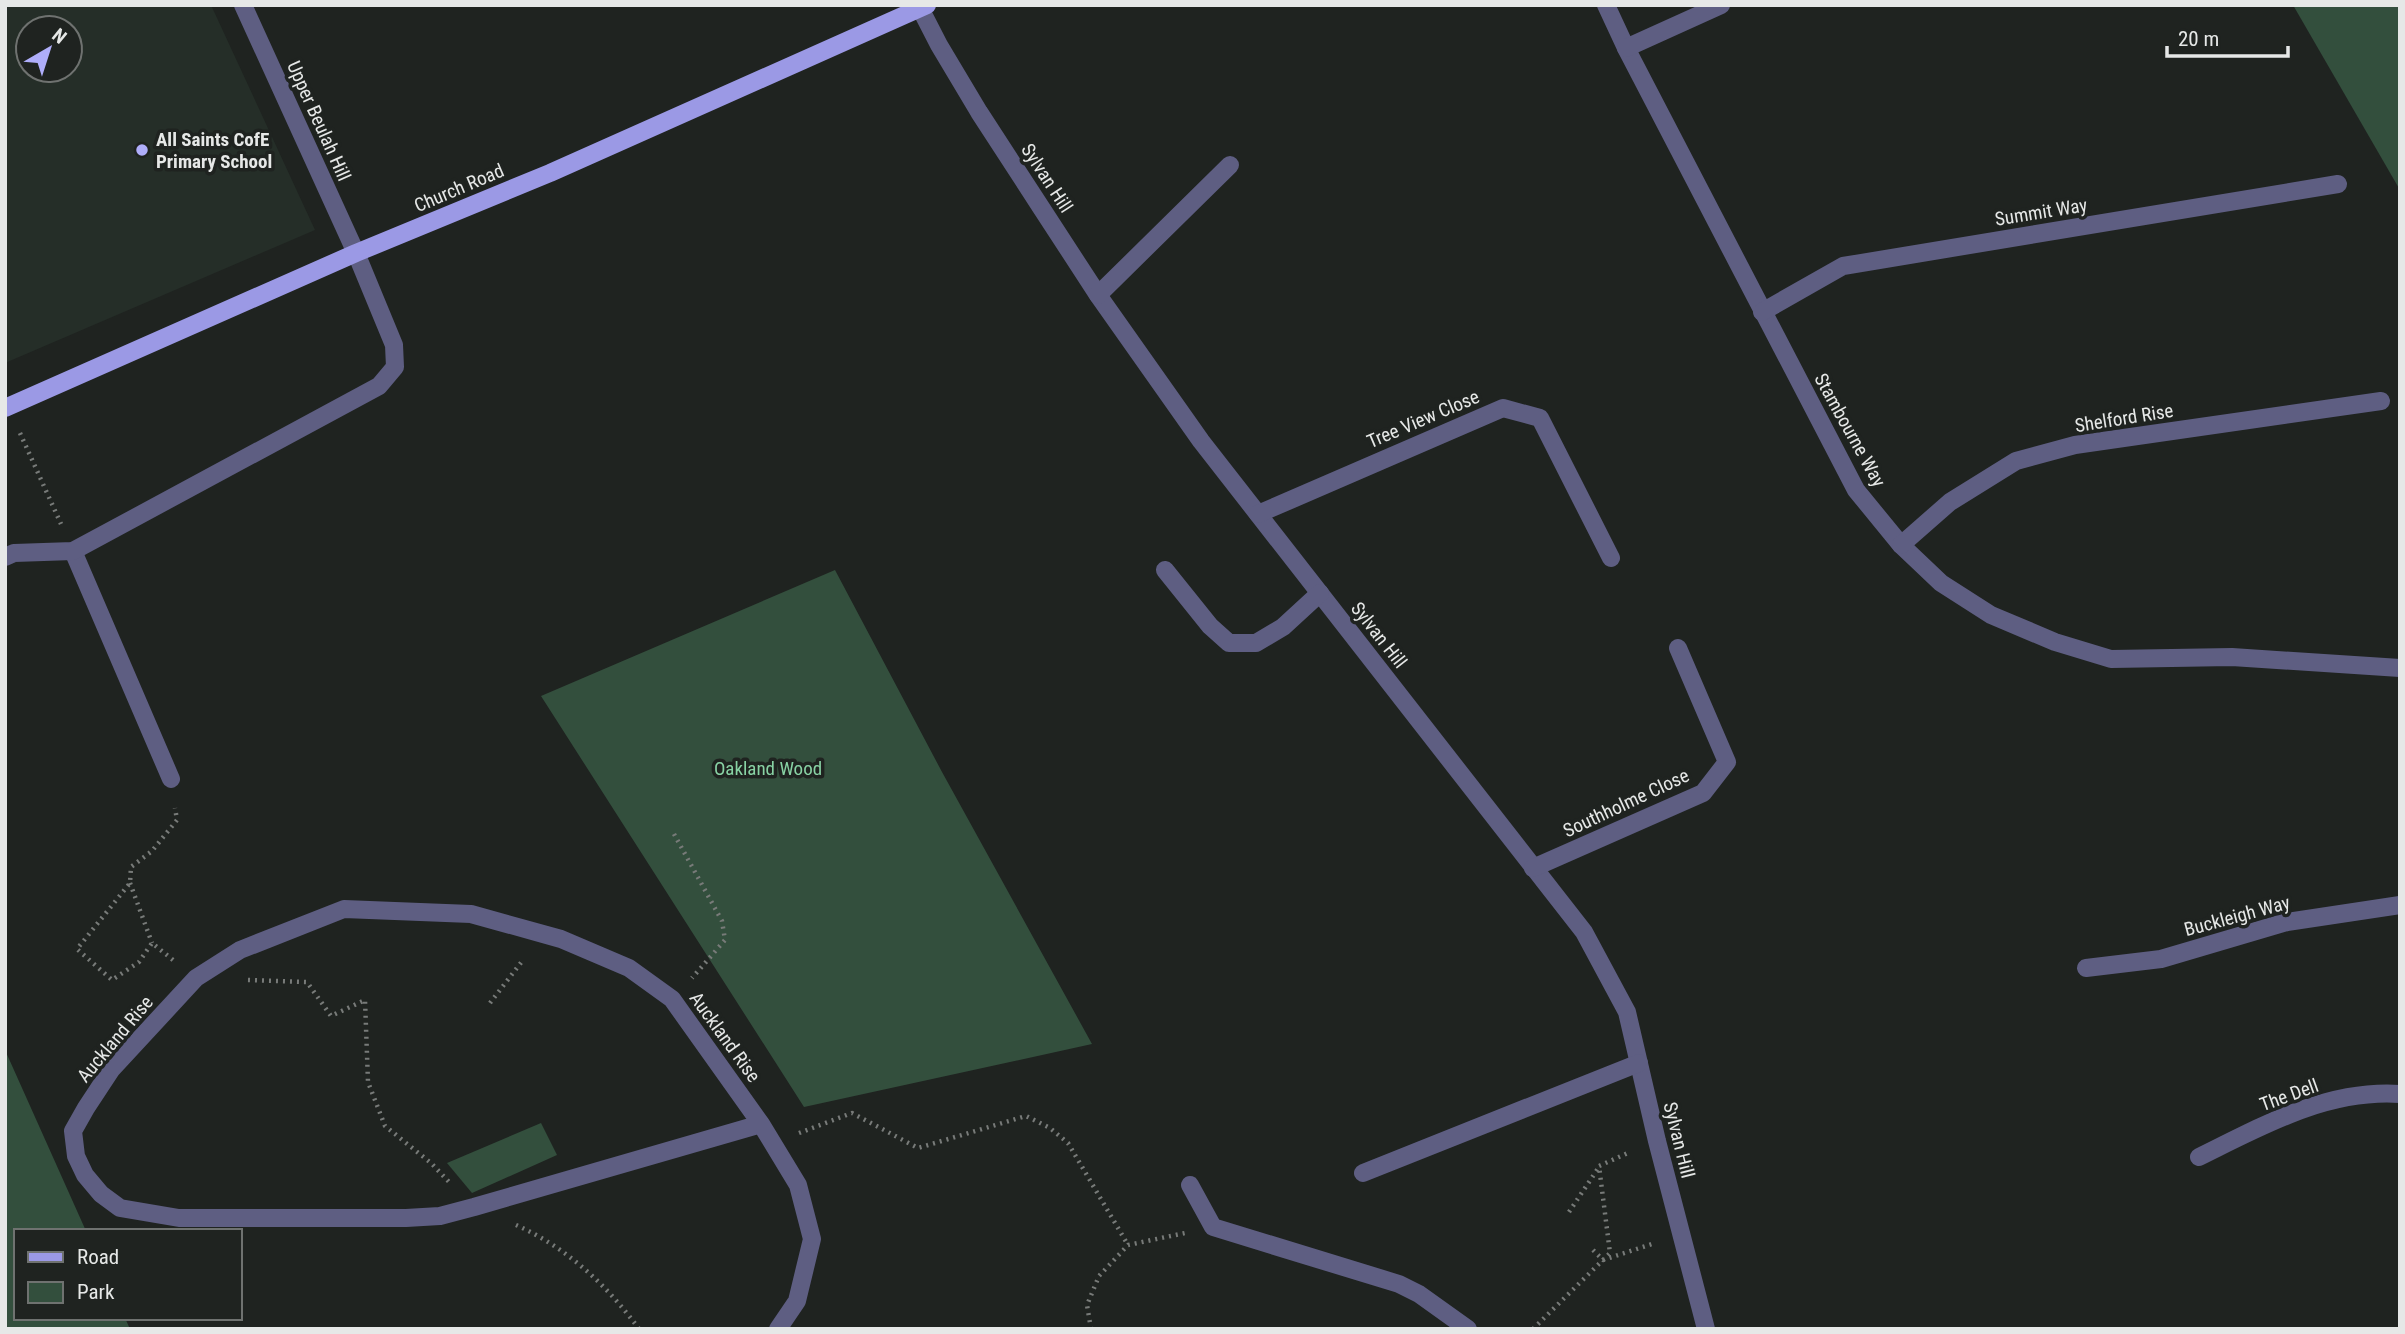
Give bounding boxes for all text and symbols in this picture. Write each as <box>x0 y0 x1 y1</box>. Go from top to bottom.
north arrow <box>14 14 84 84</box>
scale bar <box>2167 14 2288 58</box>
text: N <box>48 24 71 49</box>
text: 20 m <box>2178 27 2219 51</box>
street label: Upper Beulah Hill <box>282 57 356 185</box>
place label: All Saints CofE Primary School <box>156 128 272 173</box>
street label: Sylvan Hill <box>1016 139 1078 217</box>
marker: All Saints CofE Primary School <box>134 142 150 158</box>
street label: Church Road <box>411 159 507 217</box>
street label: Summit Way <box>1993 193 2089 231</box>
street label: Stambourne Way <box>1809 369 1891 491</box>
street label: Tree View Close <box>1363 385 1483 453</box>
street label: Shelford Rise <box>2073 399 2175 437</box>
street label: Sylvan Hill <box>1346 597 1412 673</box>
park label: Oakland Wood <box>714 757 822 780</box>
street label: Southholme Close <box>1559 764 1693 842</box>
street label: Buckleigh Way <box>2182 891 2292 941</box>
street label: Auckland Rise <box>685 987 765 1087</box>
street label: Auckland Rise <box>72 991 158 1087</box>
street label: The Dell <box>2256 1074 2322 1116</box>
street label: Sylvan Hill <box>1658 1100 1700 1180</box>
legend <box>14 1229 242 1320</box>
text: Road <box>77 1245 119 1269</box>
text: Park <box>77 1280 115 1304</box>

